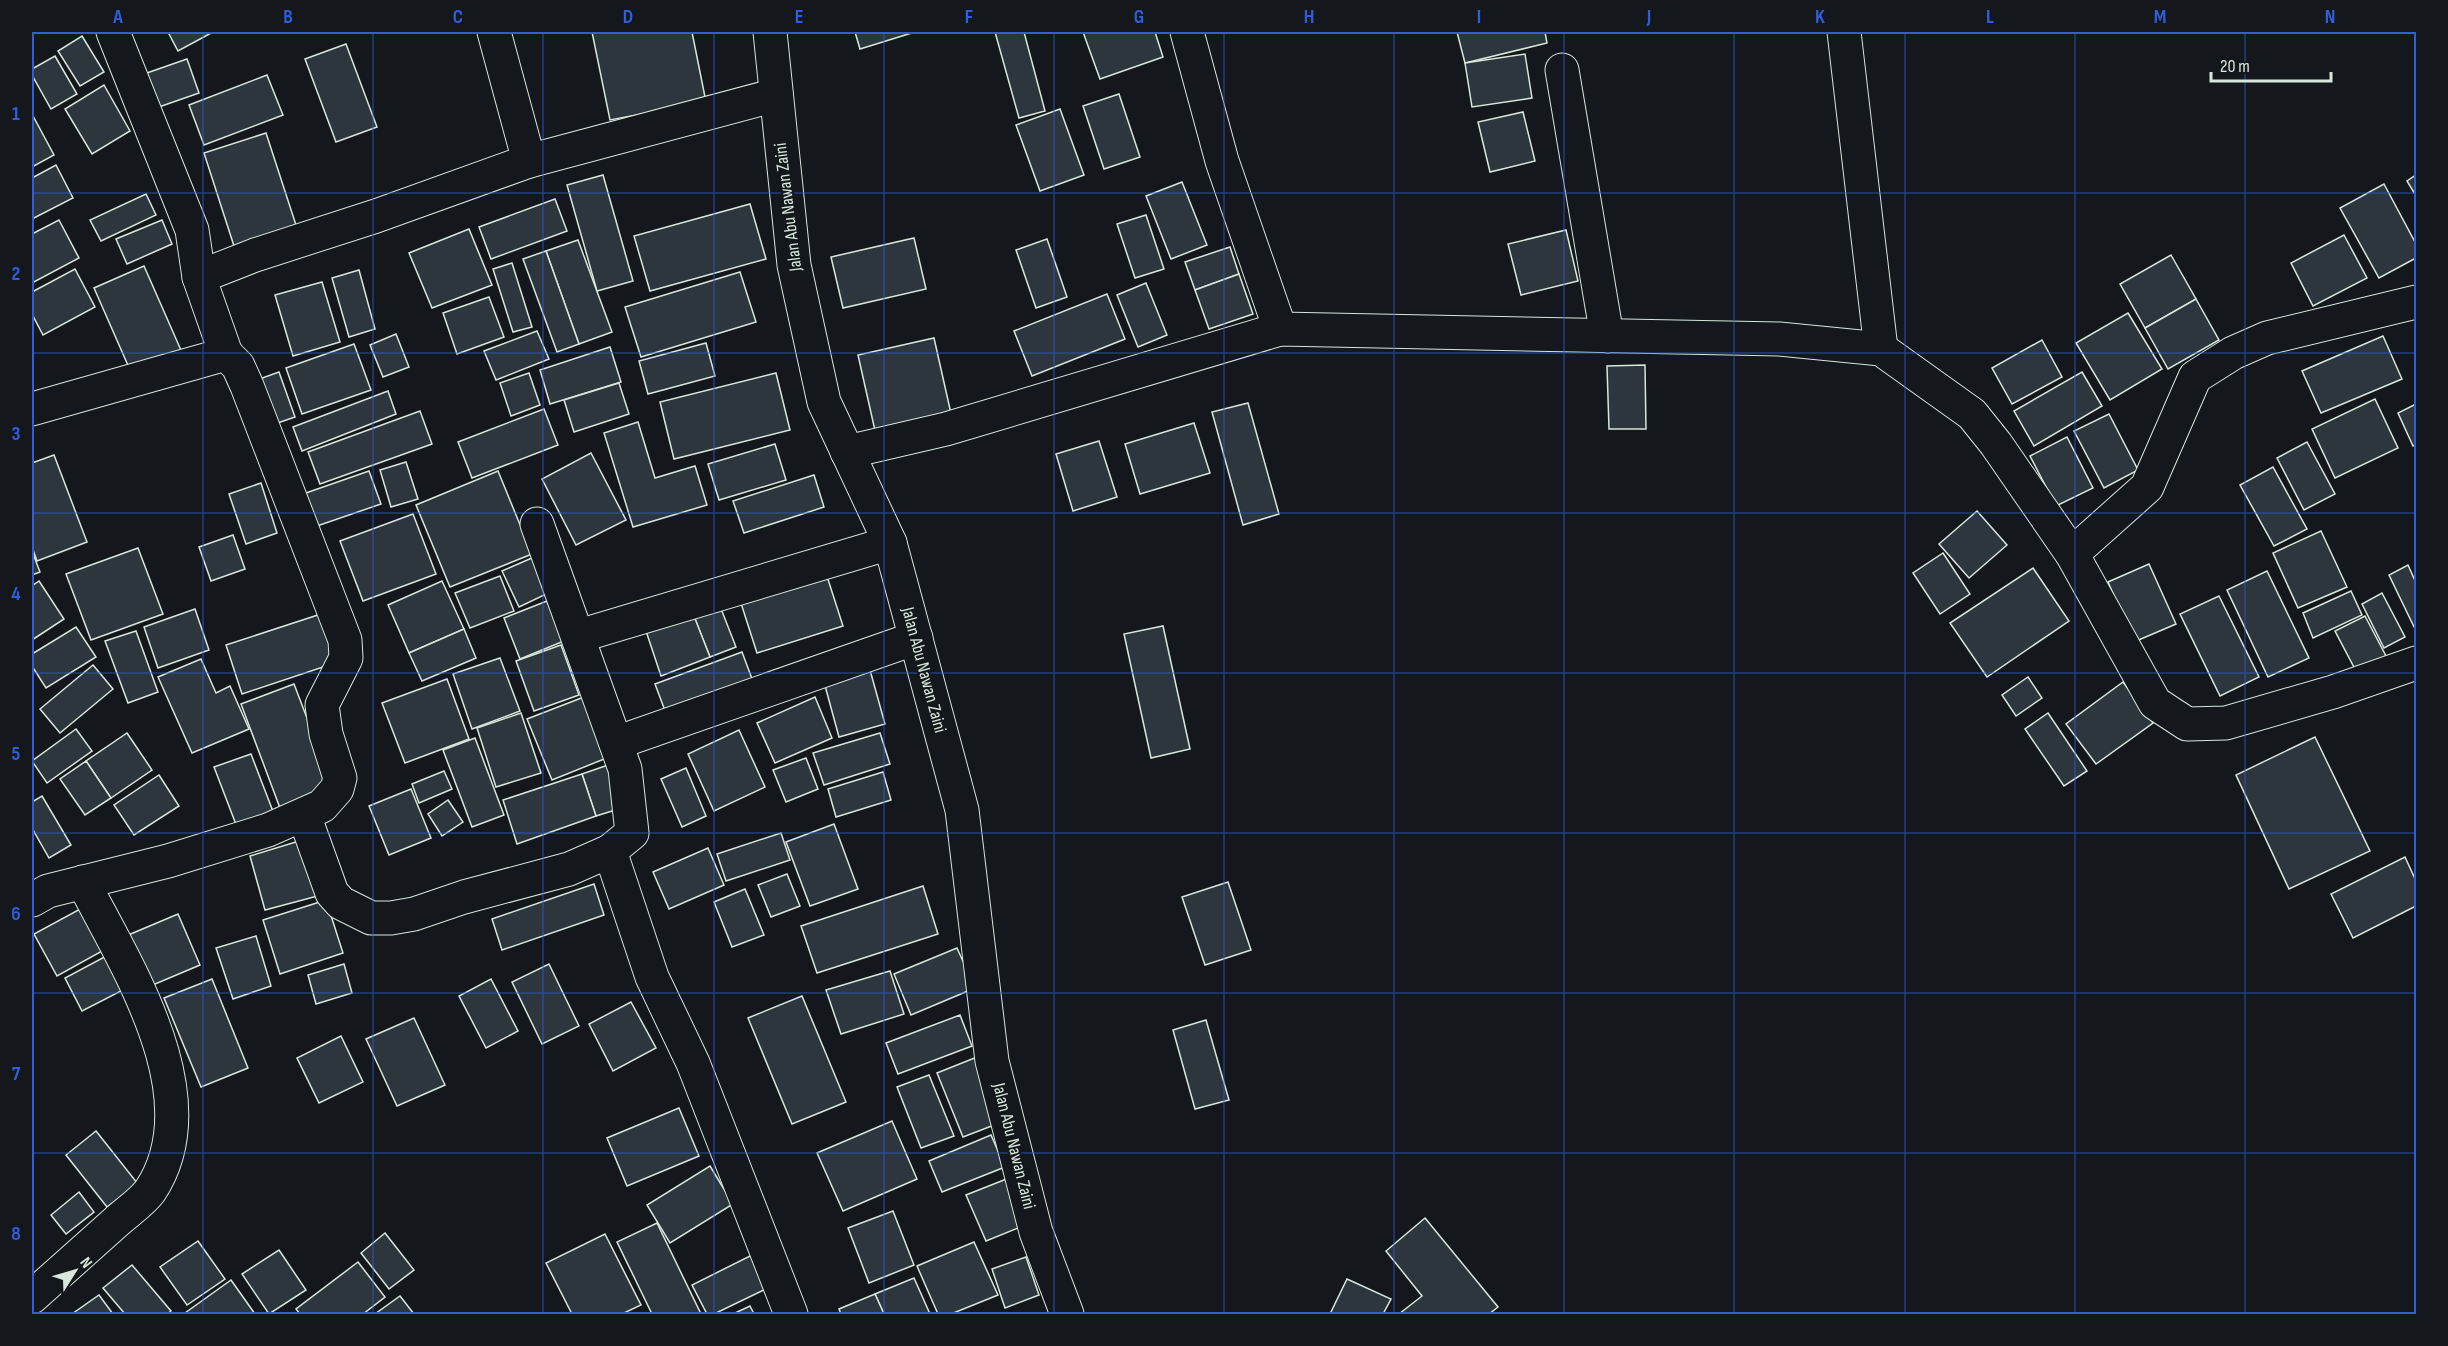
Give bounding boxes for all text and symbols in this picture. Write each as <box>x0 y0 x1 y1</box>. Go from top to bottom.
text: A <box>112 5 123 29</box>
text: B <box>283 5 293 29</box>
text: C <box>453 5 463 29</box>
text: D <box>623 5 633 29</box>
text: E <box>795 5 803 29</box>
text: F <box>965 5 973 29</box>
text: G <box>1134 5 1144 29</box>
text: H <box>1304 5 1314 29</box>
text: I <box>1477 5 1481 29</box>
text: J <box>1646 5 1651 29</box>
text: K <box>1815 5 1825 29</box>
text: L <box>1986 5 1994 29</box>
text: M <box>2154 5 2166 29</box>
text: N <box>2325 5 2335 29</box>
scale bar <box>2211 45 2331 83</box>
text: 20 m <box>2220 56 2250 77</box>
text: 1 <box>12 102 20 126</box>
street label: Jalan Abu Nawan Zaini <box>770 142 806 273</box>
text: 2 <box>12 262 20 286</box>
text: 3 <box>12 422 21 446</box>
text: 4 <box>11 582 21 606</box>
street label: Jalan Abu Nawan Zaini <box>897 604 951 735</box>
text: 5 <box>12 742 21 766</box>
text: 6 <box>11 902 21 926</box>
text: 7 <box>12 1062 21 1086</box>
street label: Jalan Abu Nawan Zaini <box>988 1080 1040 1211</box>
text: 8 <box>11 1222 21 1246</box>
north arrow <box>45 1241 105 1301</box>
text: N <box>76 1254 96 1272</box>

